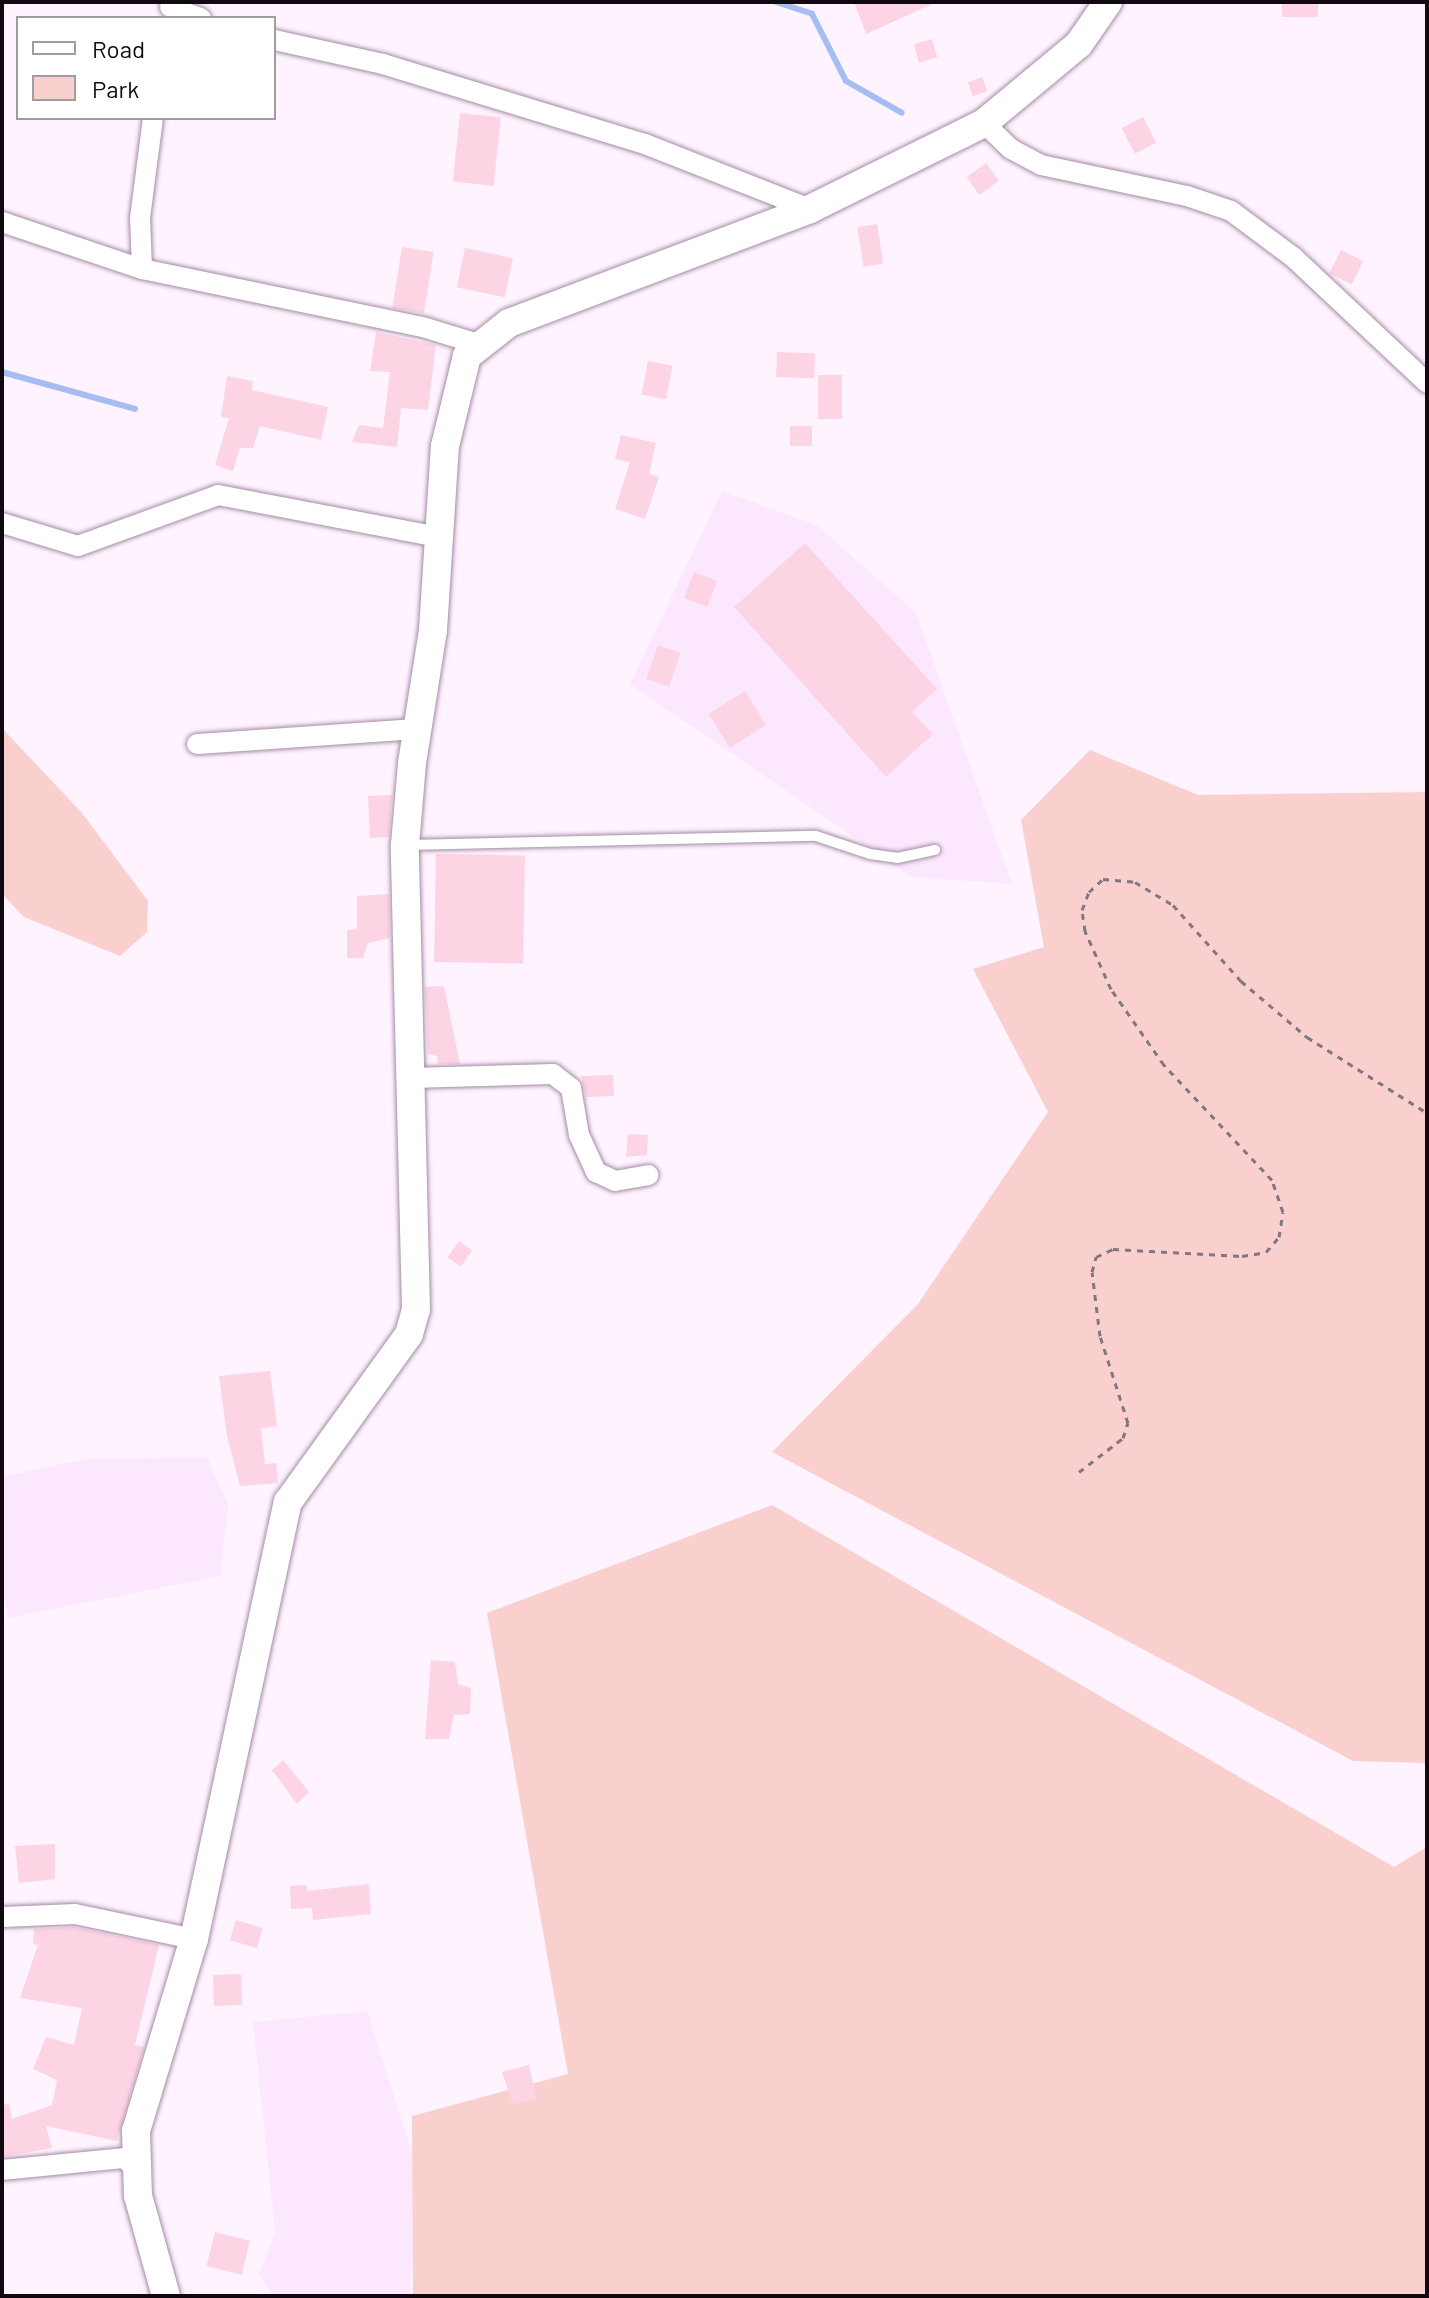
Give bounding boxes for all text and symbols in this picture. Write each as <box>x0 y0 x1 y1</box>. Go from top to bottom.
legend <box>16 16 276 120</box>
text: Road <box>92 34 145 63</box>
text: Park <box>92 74 139 103</box>

